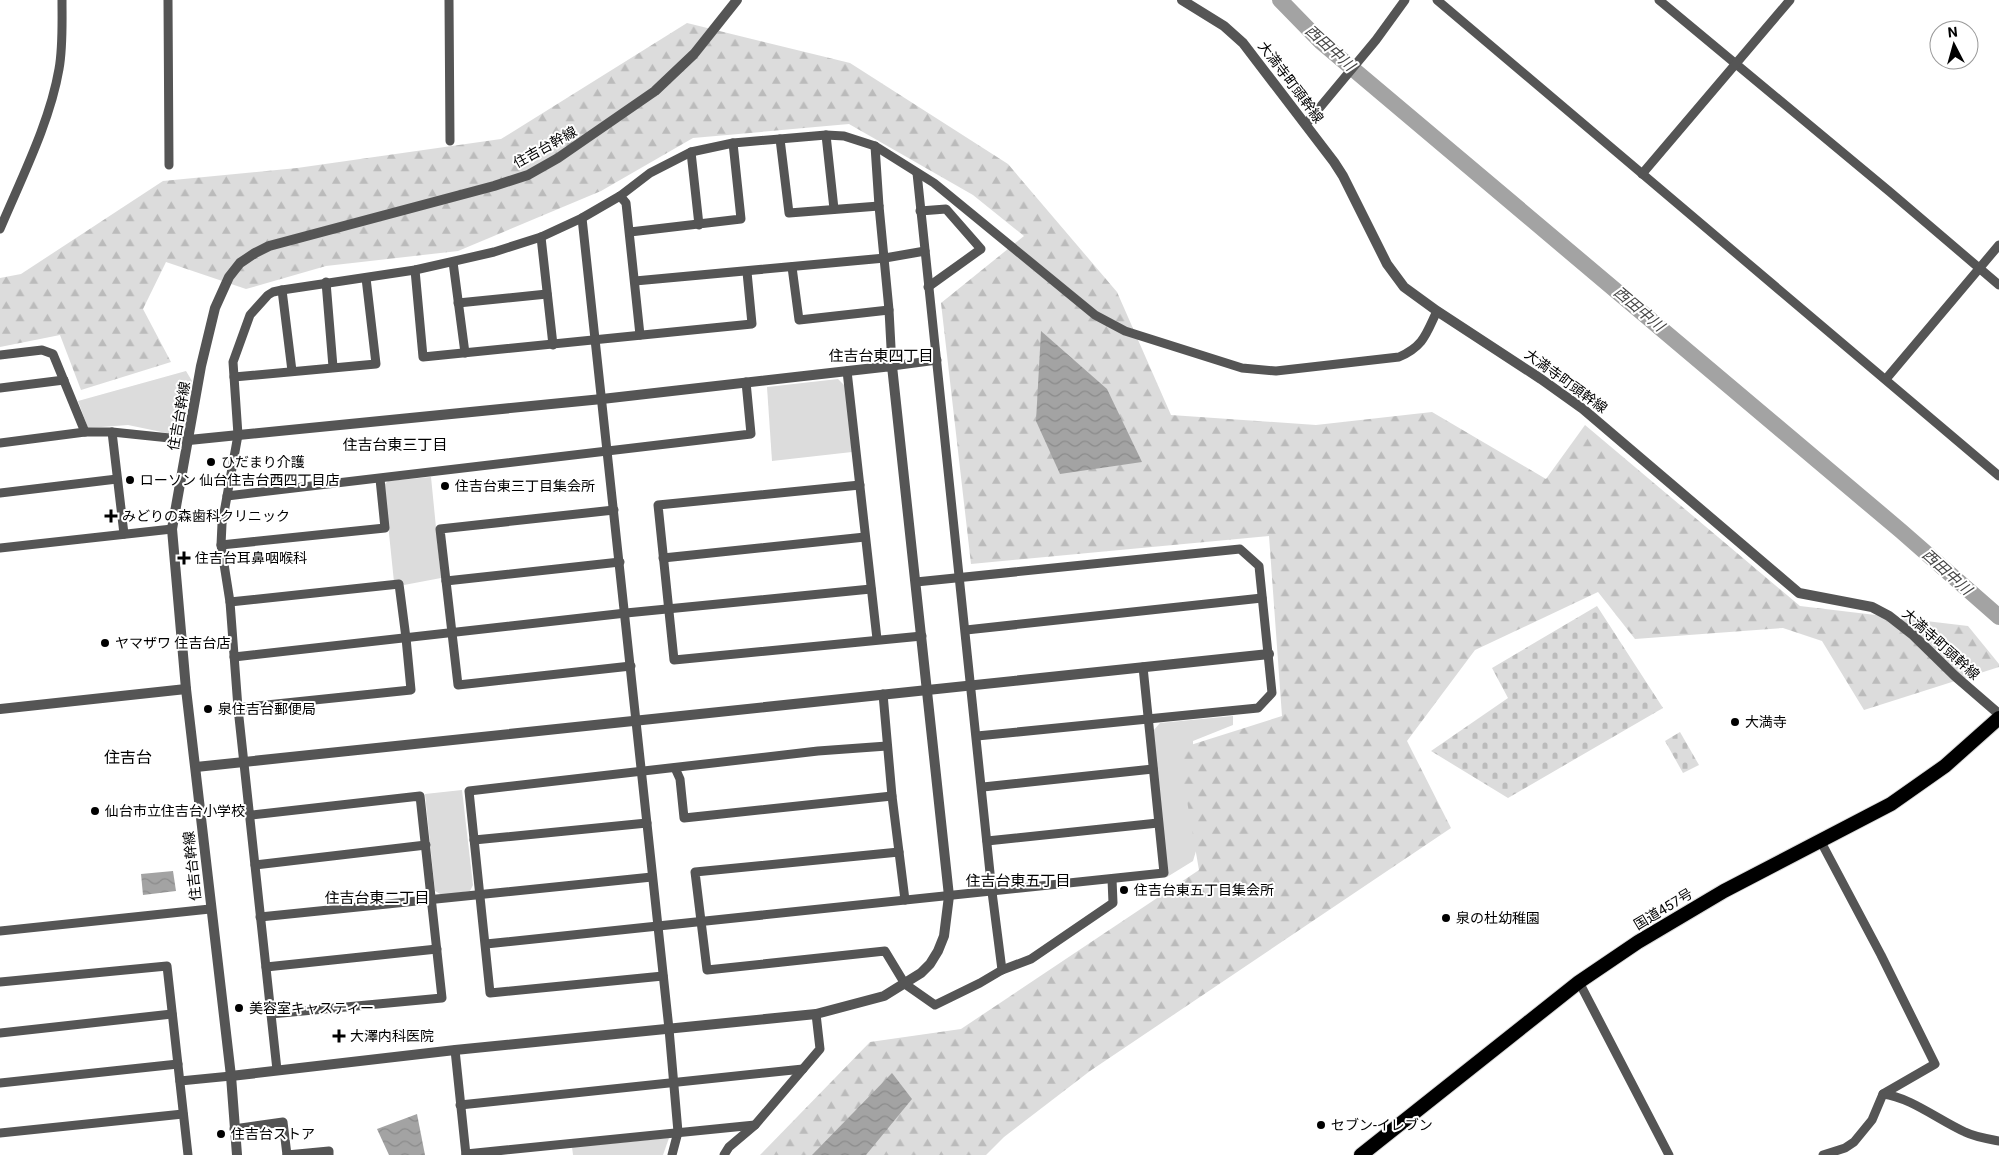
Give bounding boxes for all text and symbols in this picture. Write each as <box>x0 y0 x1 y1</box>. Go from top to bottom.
north arrow <box>1929 20 1979 70</box>
water label: 西田中川 <box>1302 21 1360 76</box>
text: N <box>1947 24 1958 41</box>
street label: 大満寺町頭幹線 <box>1255 38 1327 126</box>
street label: 住吉台幹線 <box>511 123 579 171</box>
water label: 西田中川 <box>1610 283 1669 336</box>
street label: 大満寺町頭幹線 <box>1522 346 1610 416</box>
district label: 住吉台東四丁目 <box>828 347 934 365</box>
street label: 住吉台幹線 <box>165 380 193 452</box>
district label: 住吉台東三丁目 <box>342 436 448 454</box>
place label: ひだまり介護 <box>221 454 305 470</box>
marker: ひだまり介護 <box>205 456 217 468</box>
place label: ローソン 仙台住吉台西四丁目店 <box>140 472 339 488</box>
marker: ローソン 仙台住吉台西四丁目店 <box>124 474 136 486</box>
place label: 住吉台東三丁目集会所 <box>455 478 595 494</box>
marker: 住吉台東三丁目集会所 <box>439 480 451 492</box>
place label: みどりの森歯科クリニック <box>122 508 290 524</box>
marker: みどりの森歯科クリニック <box>104 509 118 523</box>
water label: 西田中川 <box>1919 545 1977 600</box>
place label: 住吉台耳鼻咽喉科 <box>195 550 307 566</box>
marker: 住吉台耳鼻咽喉科 <box>177 551 191 565</box>
street label: 大満寺町頭幹線 <box>1899 605 1983 683</box>
place label: ヤマザワ 住吉台店 <box>115 635 230 651</box>
marker: ヤマザワ 住吉台店 <box>99 637 111 649</box>
place label: 泉住吉台郵便局 <box>218 701 316 717</box>
marker: 泉住吉台郵便局 <box>202 703 214 715</box>
place label: 大満寺 <box>1745 714 1787 730</box>
marker: 大満寺 <box>1729 716 1741 728</box>
district label: 住吉台 <box>104 748 152 767</box>
place label: 仙台市立住吉台小学校 <box>105 803 245 819</box>
marker: 仙台市立住吉台小学校 <box>89 805 101 817</box>
street label: 住吉台幹線 <box>180 830 204 902</box>
district label: 住吉台東五丁目 <box>965 872 1071 890</box>
place label: 住吉台東五丁目集会所 <box>1134 882 1274 898</box>
marker: 住吉台東五丁目集会所 <box>1118 884 1130 896</box>
street label: 国道457号 <box>1631 885 1695 933</box>
district label: 住吉台東二丁目 <box>324 889 430 907</box>
place label: 泉の杜幼稚園 <box>1456 910 1540 926</box>
marker: 泉の杜幼稚園 <box>1440 912 1452 924</box>
place label: 美容室キャスティー <box>249 1000 374 1016</box>
marker: 美容室キャスティー <box>233 1002 245 1014</box>
place label: 大澤内科医院 <box>350 1028 434 1044</box>
marker: 大澤内科医院 <box>332 1029 346 1043</box>
place label: セブン-イレブン <box>1331 1117 1433 1133</box>
marker: セブン-イレブン <box>1315 1119 1327 1131</box>
place label: 住吉台ストア <box>231 1126 315 1142</box>
marker: 住吉台ストア <box>215 1128 227 1140</box>

